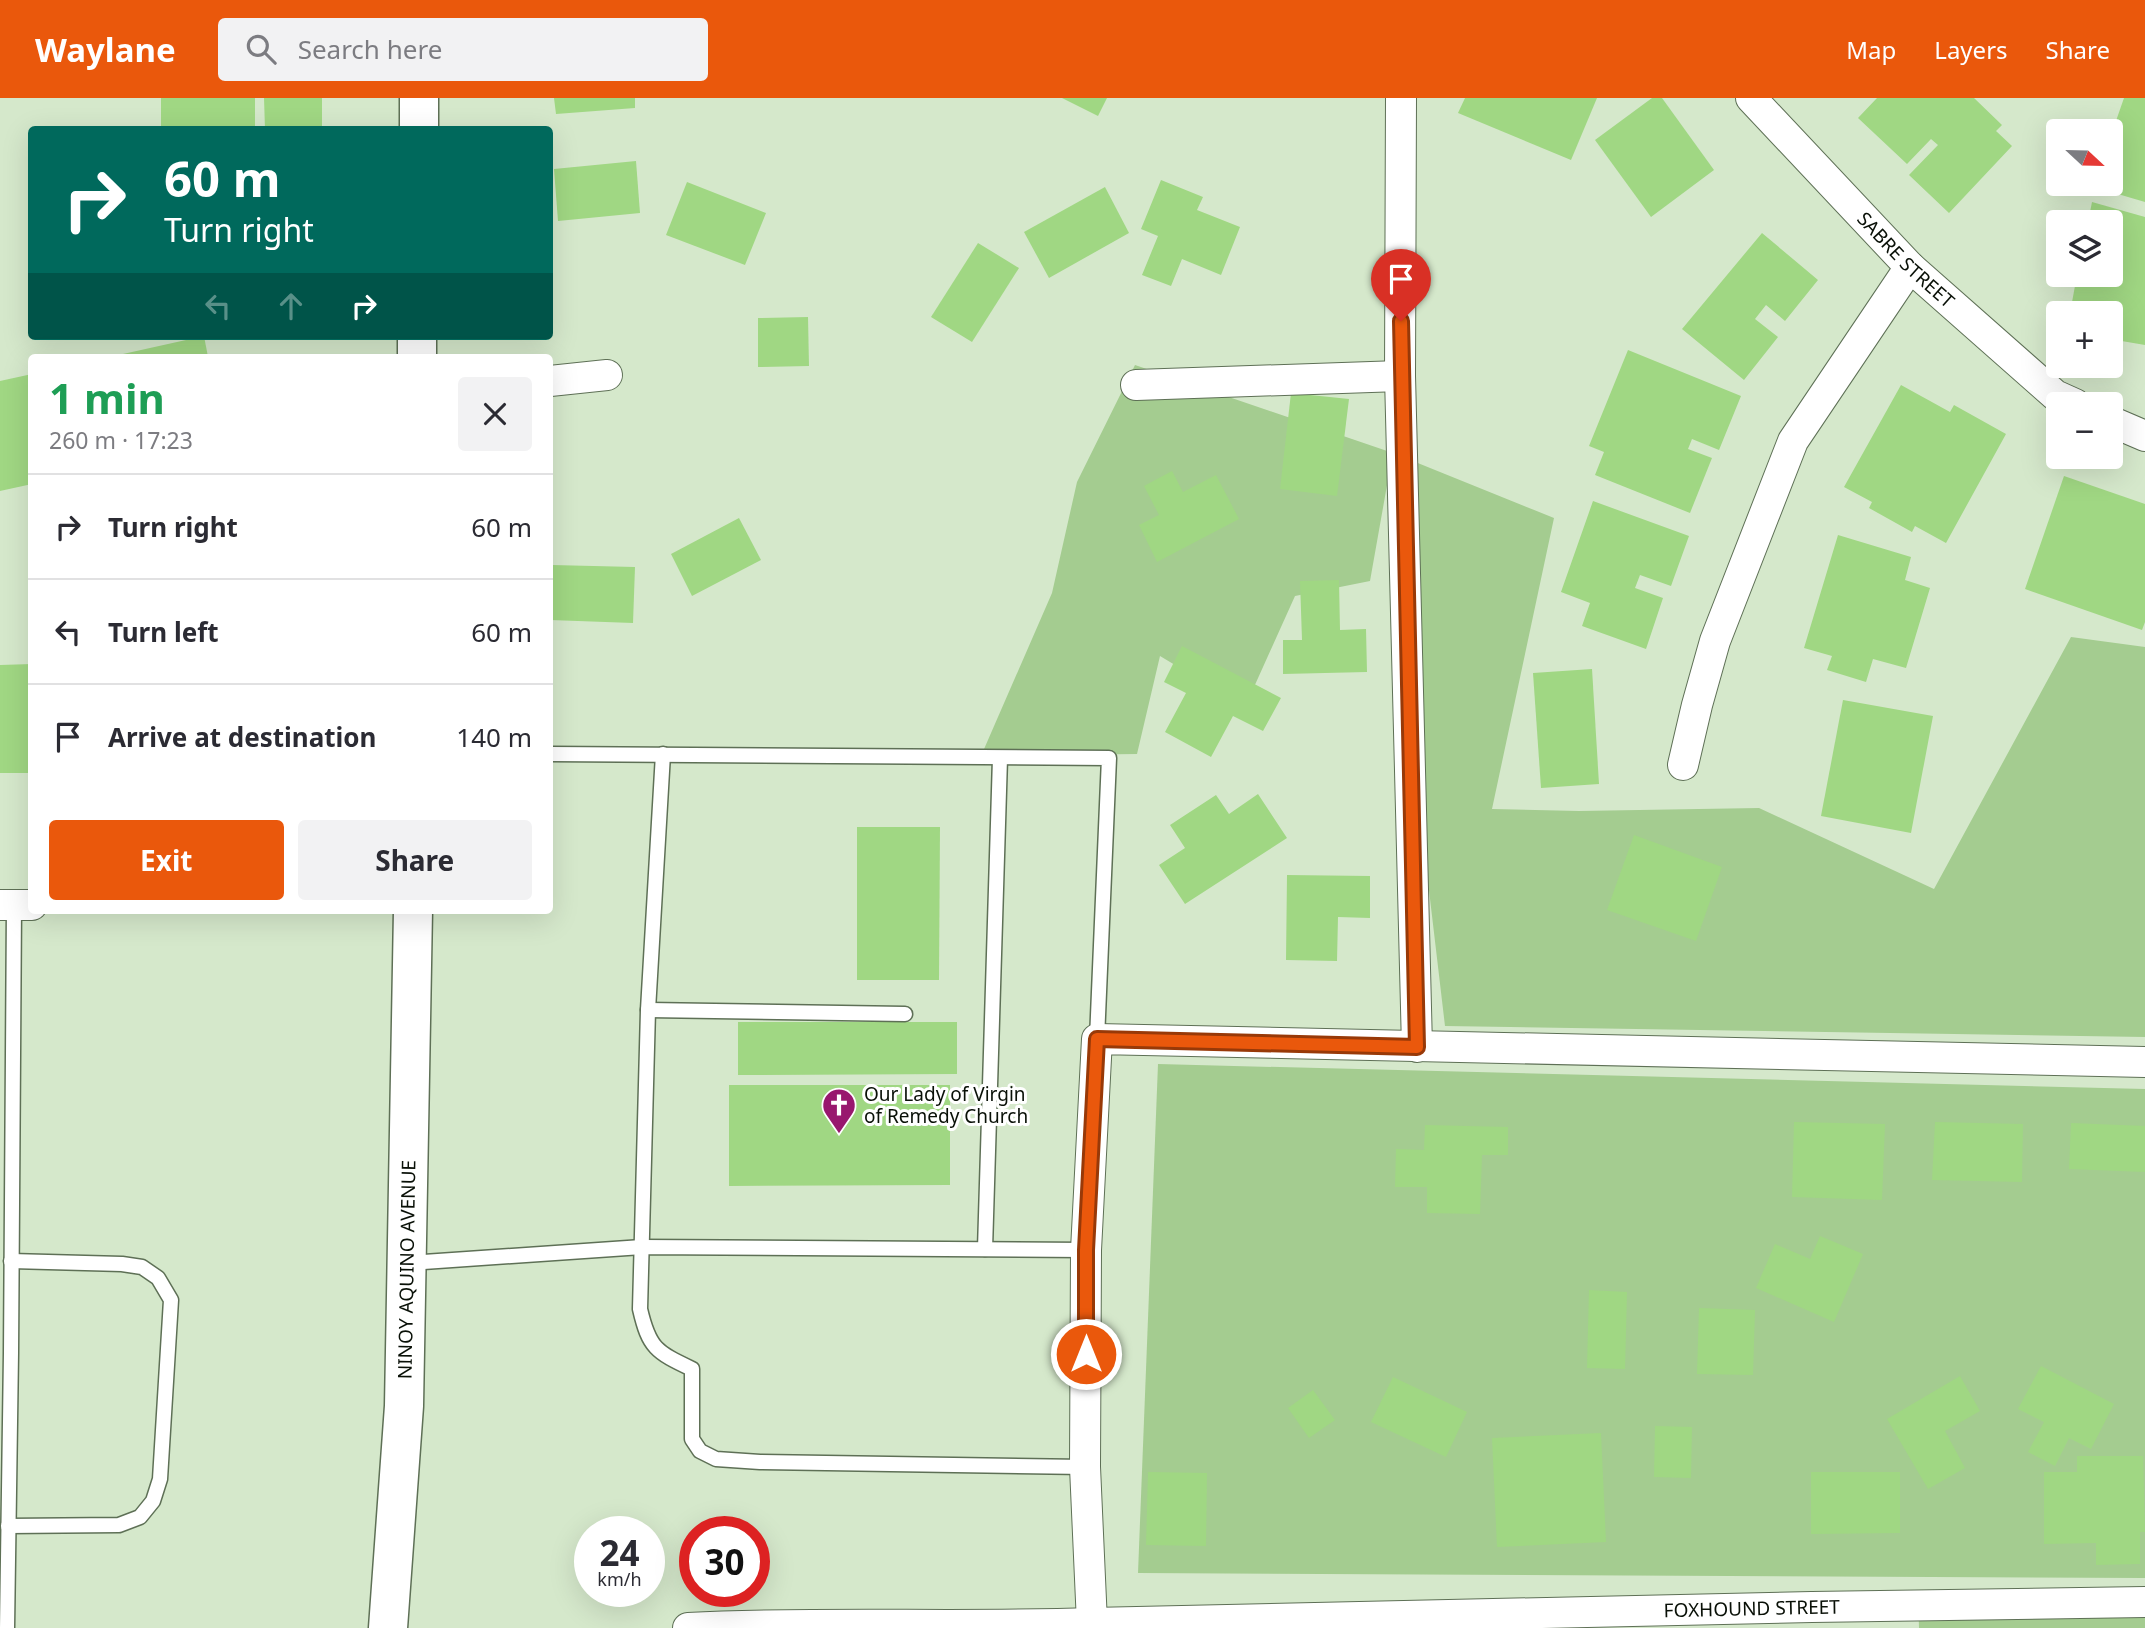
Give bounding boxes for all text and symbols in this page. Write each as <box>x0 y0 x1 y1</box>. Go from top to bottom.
search box <box>218 18 708 81</box>
text: Waylane <box>35 27 176 72</box>
icon: search <box>242 30 280 68</box>
text: Search here <box>298 31 442 67</box>
text: Map <box>1846 33 1896 66</box>
text: Layers <box>1934 33 2008 66</box>
text: Share <box>2046 33 2110 66</box>
north arrow <box>2046 119 2123 196</box>
map controls <box>2046 119 2123 469</box>
text: 60 m <box>164 145 281 211</box>
icon: right <box>49 154 140 245</box>
street label: SABRE STREET <box>1852 206 1960 314</box>
text: Turn right <box>164 208 314 251</box>
button: layers <box>2046 210 2123 287</box>
pin <box>1371 249 1431 321</box>
icon: arrive <box>1382 260 1420 298</box>
icon: left <box>199 287 237 325</box>
icon: ahead <box>272 287 310 325</box>
icon: right <box>345 287 383 325</box>
button: + <box>2046 301 2123 378</box>
text: 1 min <box>49 369 165 426</box>
button: close <box>458 377 532 451</box>
button: − <box>2046 392 2123 469</box>
text: 260 m · 17:23 <box>49 424 193 456</box>
icon: right <box>49 508 87 546</box>
text: Turn right <box>108 509 238 545</box>
text: 60 m <box>471 509 532 545</box>
icon: left <box>49 613 87 651</box>
text: Turn left <box>108 614 219 650</box>
text: 60 m <box>471 614 532 650</box>
icon: arrive <box>49 718 87 756</box>
text: Arrive at destination <box>108 719 377 755</box>
text: 140 m <box>456 719 532 755</box>
button: Exit <box>49 820 284 900</box>
button: Share <box>298 820 532 900</box>
place label: Our Lady of Virgin of Remedy Church <box>864 1081 1028 1129</box>
church icon: Our Lady of Virgin of Remedy Church <box>820 1086 858 1135</box>
street label: NINOY AQUINO AVENUE <box>391 1160 421 1379</box>
position arrow <box>1049 1317 1123 1391</box>
speed limit sign: 30 <box>679 1516 770 1607</box>
text: 24 <box>599 1529 640 1576</box>
text: km/h <box>597 1567 642 1591</box>
street label: FOXHOUND STREET <box>1663 1594 1840 1623</box>

